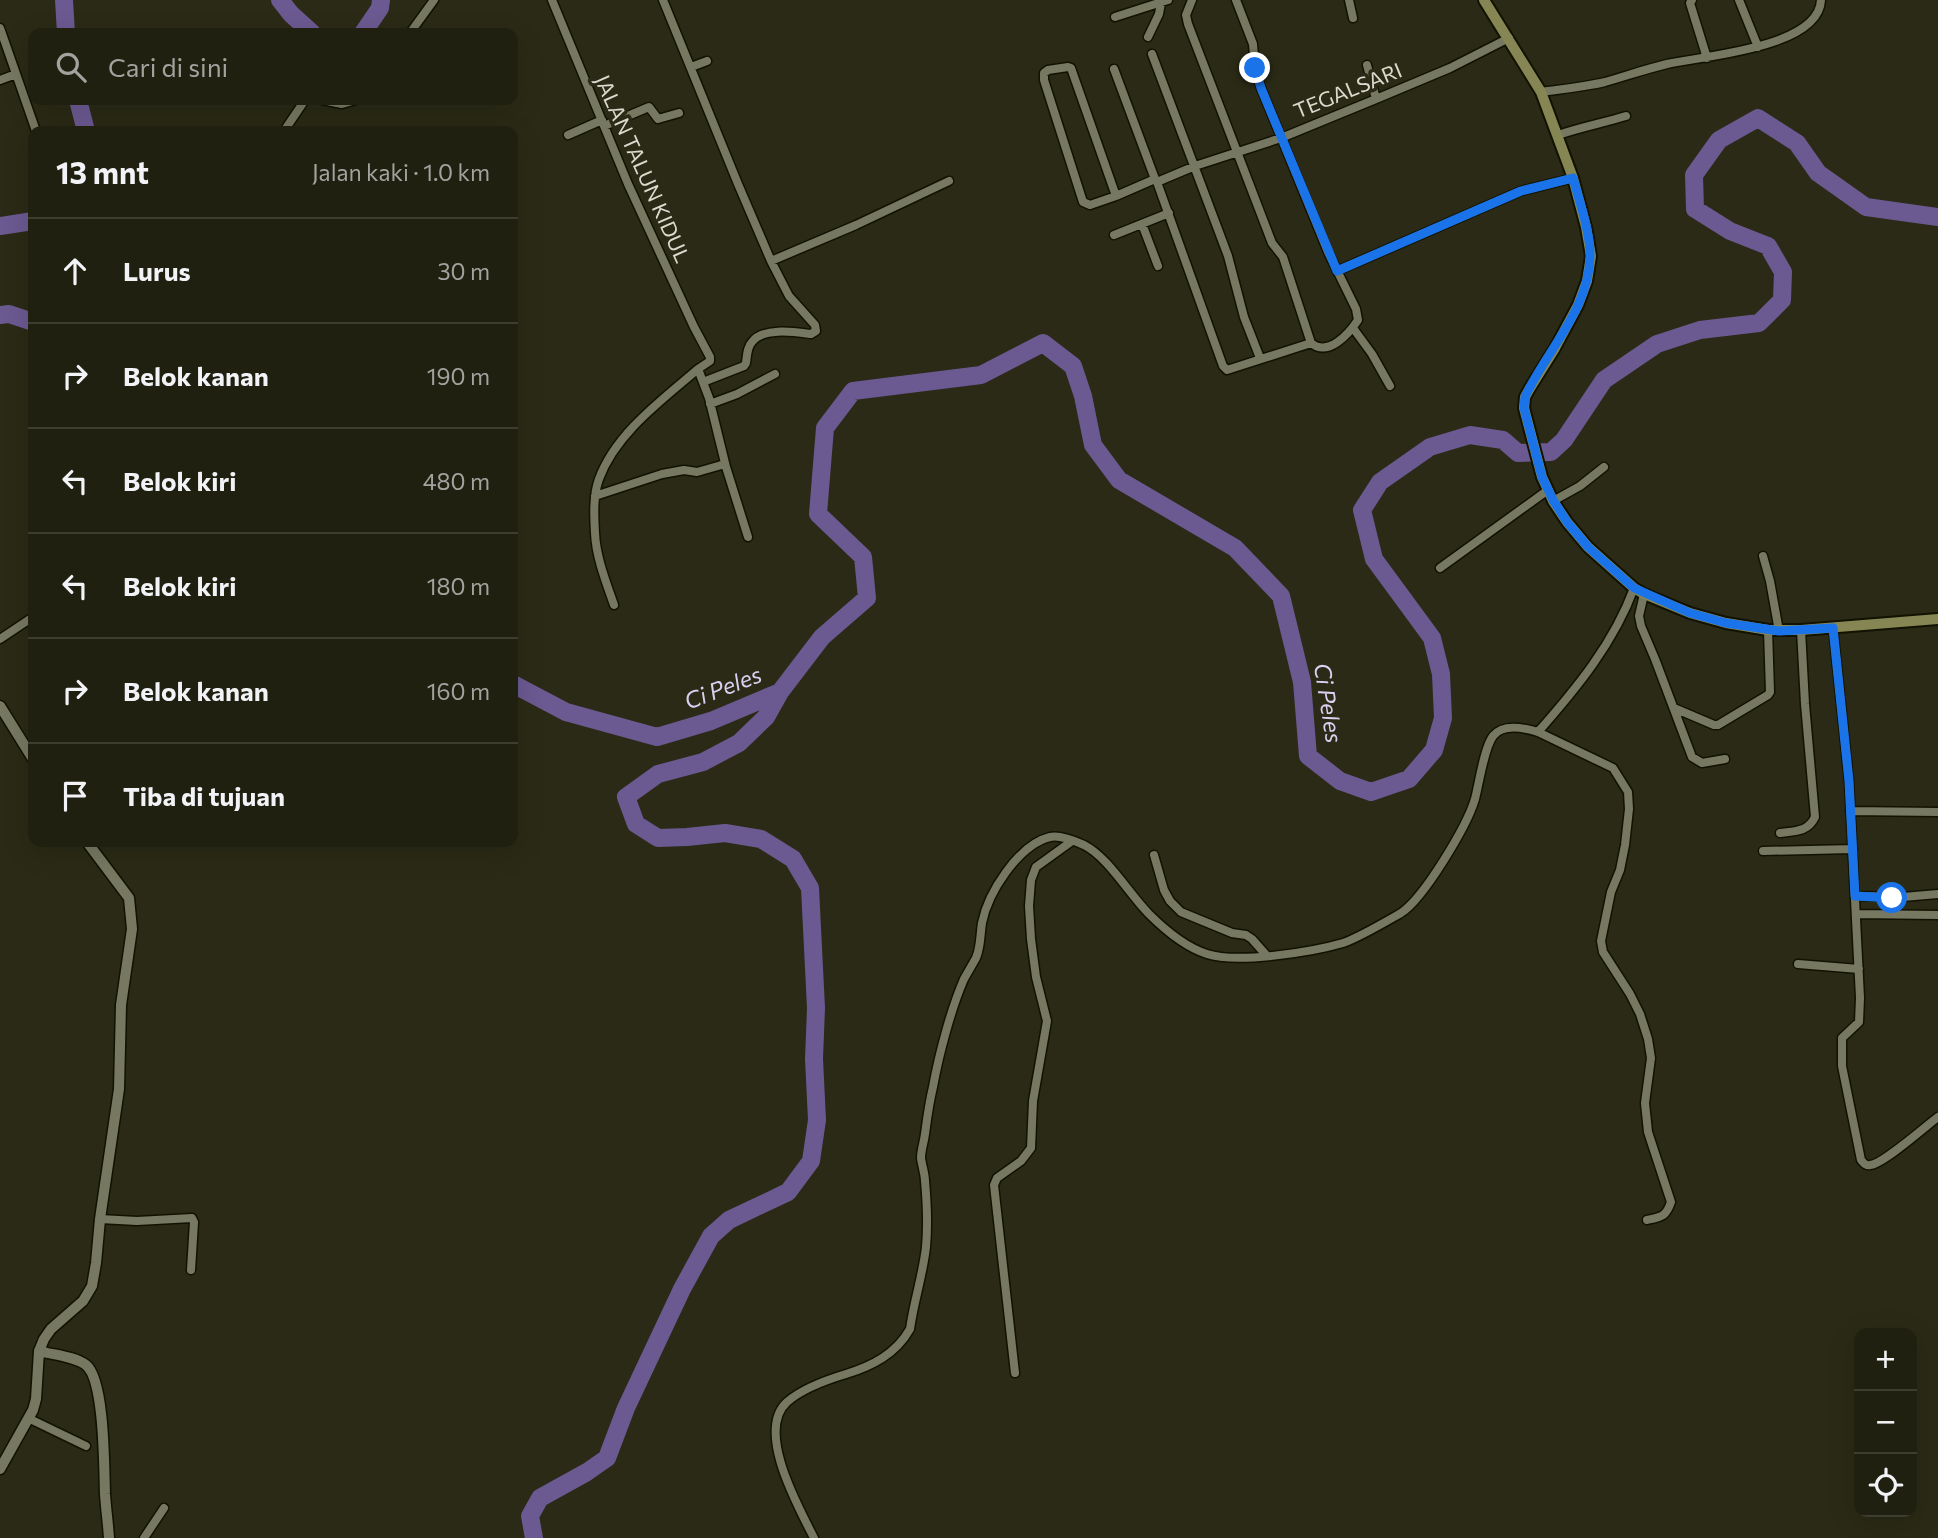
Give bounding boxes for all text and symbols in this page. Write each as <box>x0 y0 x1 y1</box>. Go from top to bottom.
search box <box>28 28 518 105</box>
icon: search <box>52 48 90 86</box>
text: Cari di sini <box>108 51 228 82</box>
route end <box>1239 52 1270 83</box>
street label: TEGALSARI <box>1290 57 1405 123</box>
street label: JALAN TALUN KIDUL <box>591 71 696 266</box>
text: 13 mnt <box>56 153 149 190</box>
text: Jalan kaki · 1.0 km <box>312 158 490 186</box>
icon: ahead <box>56 252 94 290</box>
text: Lurus <box>123 255 191 286</box>
text: 30 m <box>437 257 490 285</box>
icon: right <box>56 357 94 395</box>
text: Belok kanan <box>123 360 269 391</box>
text: 190 m <box>427 362 490 390</box>
icon: left <box>56 462 94 500</box>
text: Belok kiri <box>123 465 237 496</box>
text: 480 m <box>423 467 490 495</box>
icon: left <box>56 567 94 605</box>
text: Belok kiri <box>123 570 237 601</box>
text: 180 m <box>427 572 490 600</box>
water label: Ci Peles <box>680 660 765 715</box>
water label: Ci Peles <box>1309 661 1349 745</box>
icon: right <box>56 672 94 710</box>
text: Belok kanan <box>123 675 269 706</box>
text: 160 m <box>427 677 490 705</box>
icon: arrive <box>56 777 94 815</box>
text: Tiba di tujuan <box>123 780 285 811</box>
route start <box>1876 882 1907 913</box>
map controls <box>1854 1328 1917 1517</box>
button: + <box>1854 1328 1917 1391</box>
button: − <box>1854 1391 1917 1454</box>
button: locate <box>1854 1454 1917 1517</box>

